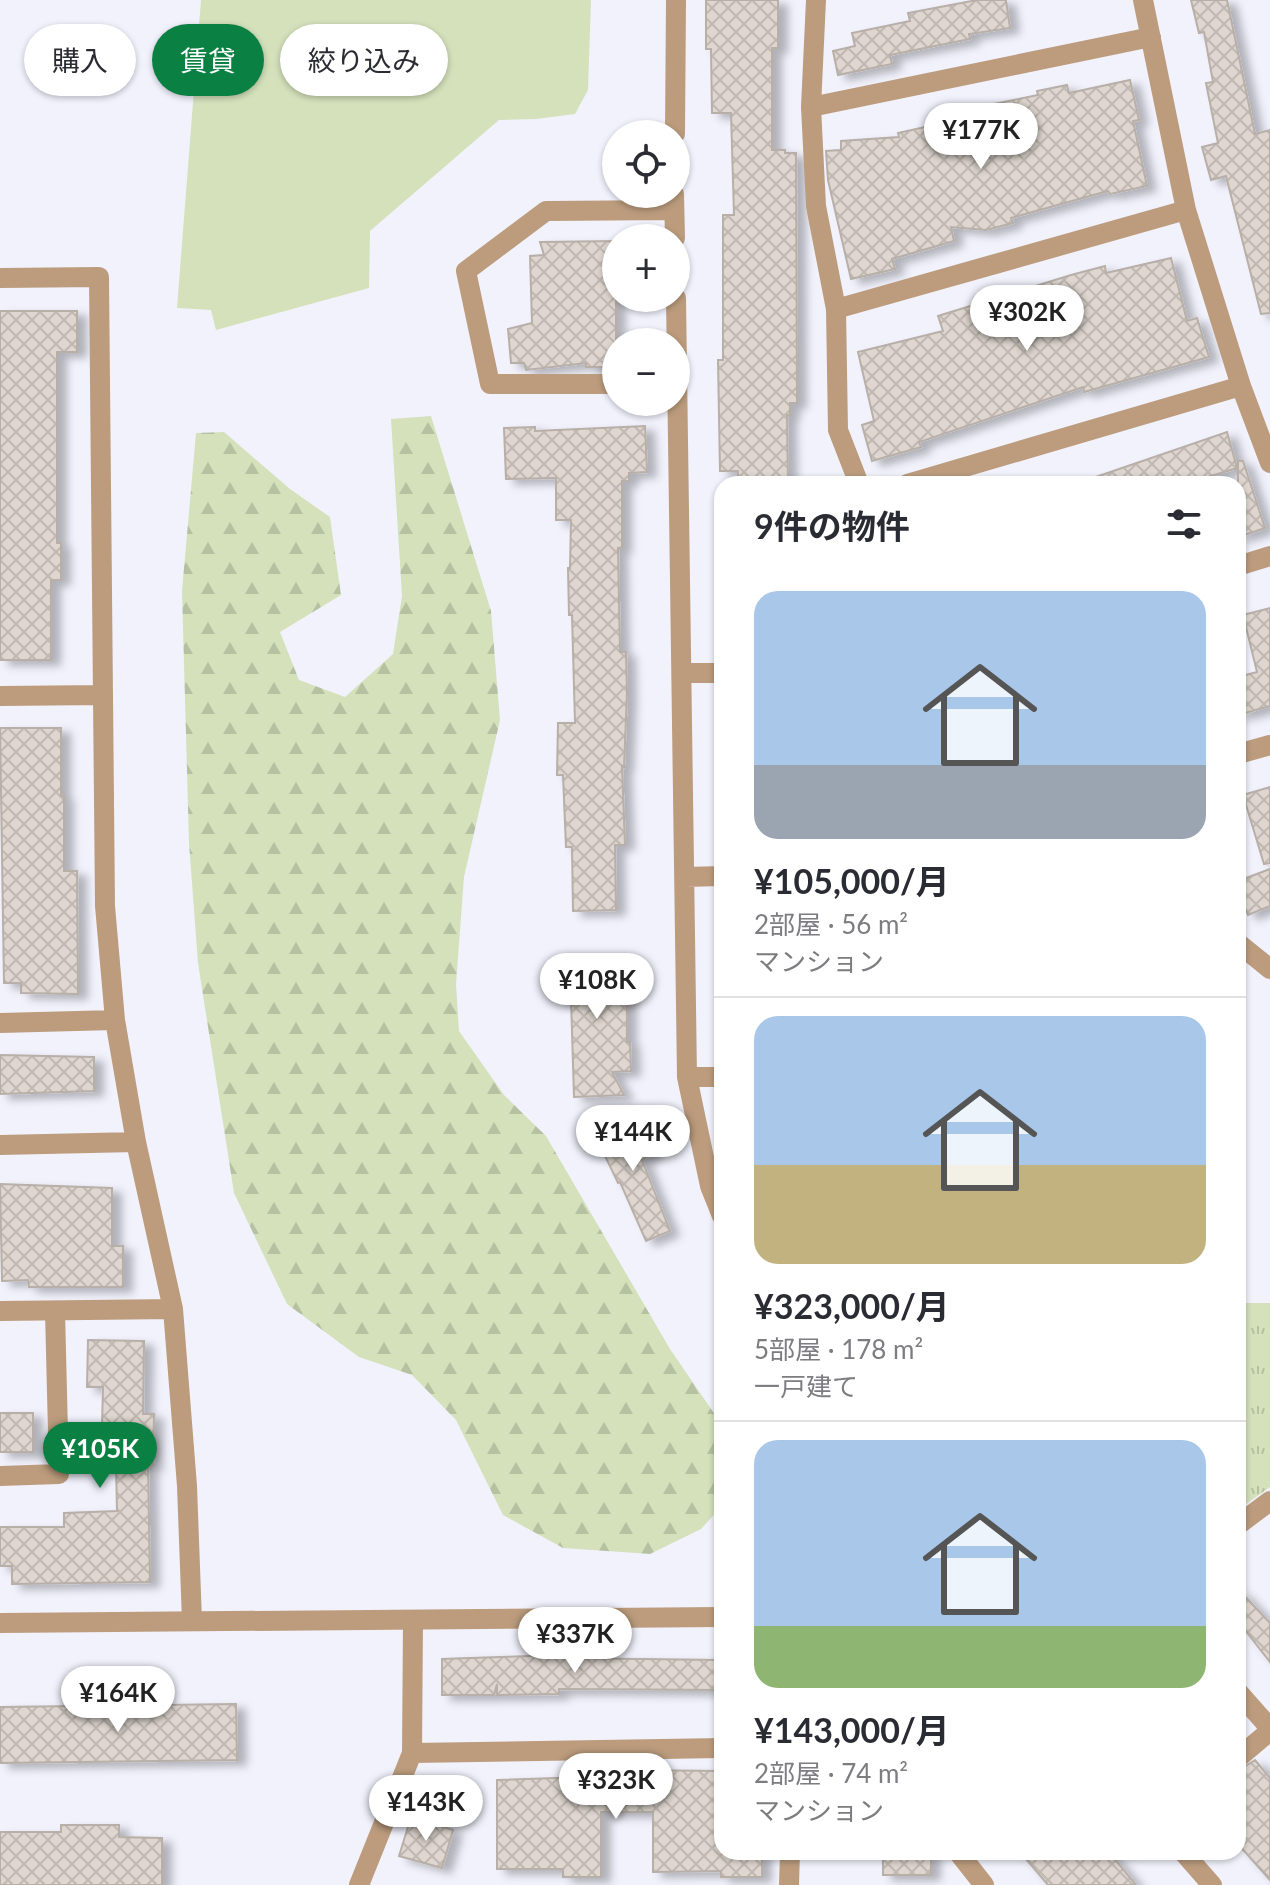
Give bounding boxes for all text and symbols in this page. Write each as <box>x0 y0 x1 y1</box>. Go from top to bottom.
chip: 購入 <box>24 24 136 96</box>
chip: 賃貸 <box>152 24 264 96</box>
chip: 絞り込み <box>280 24 448 96</box>
pin: ¥177K <box>925 103 1037 171</box>
text: ¥177K <box>942 113 1020 145</box>
map controls <box>602 120 690 416</box>
button: locate <box>602 120 690 208</box>
button: + <box>602 224 690 312</box>
pin: ¥302K <box>971 285 1083 353</box>
text: ¥302K <box>988 295 1066 327</box>
button: − <box>602 328 690 416</box>
icon: filters <box>1162 502 1206 546</box>
text: 9件の物件 <box>754 505 910 546</box>
icon: home <box>908 643 1052 787</box>
text: ¥105,000/月 <box>754 860 950 901</box>
text: 2部屋 · 56 m² <box>754 908 908 940</box>
text: マンション <box>754 945 884 977</box>
pin: ¥108K <box>541 953 653 1021</box>
text: ¥108K <box>558 963 636 995</box>
icon: home <box>908 1068 1052 1212</box>
pin: ¥144K <box>577 1105 689 1173</box>
text: ¥144K <box>594 1115 672 1147</box>
text: ¥323,000/月 <box>754 1285 950 1326</box>
text: 5部屋 · 178 m² <box>754 1333 923 1365</box>
text: 一戸建て <box>754 1370 858 1402</box>
pin: ¥105K <box>44 1422 156 1490</box>
text: ¥105K <box>61 1432 139 1464</box>
icon: home <box>908 1492 1052 1636</box>
pin: ¥337K <box>519 1607 631 1675</box>
text: ¥337K <box>536 1617 614 1649</box>
pin: ¥164K <box>62 1666 174 1734</box>
text: ¥164K <box>79 1676 157 1708</box>
text: ¥143,000/月 <box>754 1709 950 1750</box>
pin: ¥323K <box>560 1753 672 1821</box>
text: 2部屋 · 74 m² <box>754 1757 908 1789</box>
text: ¥323K <box>577 1763 655 1795</box>
pin: ¥143K <box>370 1775 482 1843</box>
text: ¥143K <box>387 1785 465 1817</box>
text: マンション <box>754 1794 884 1826</box>

